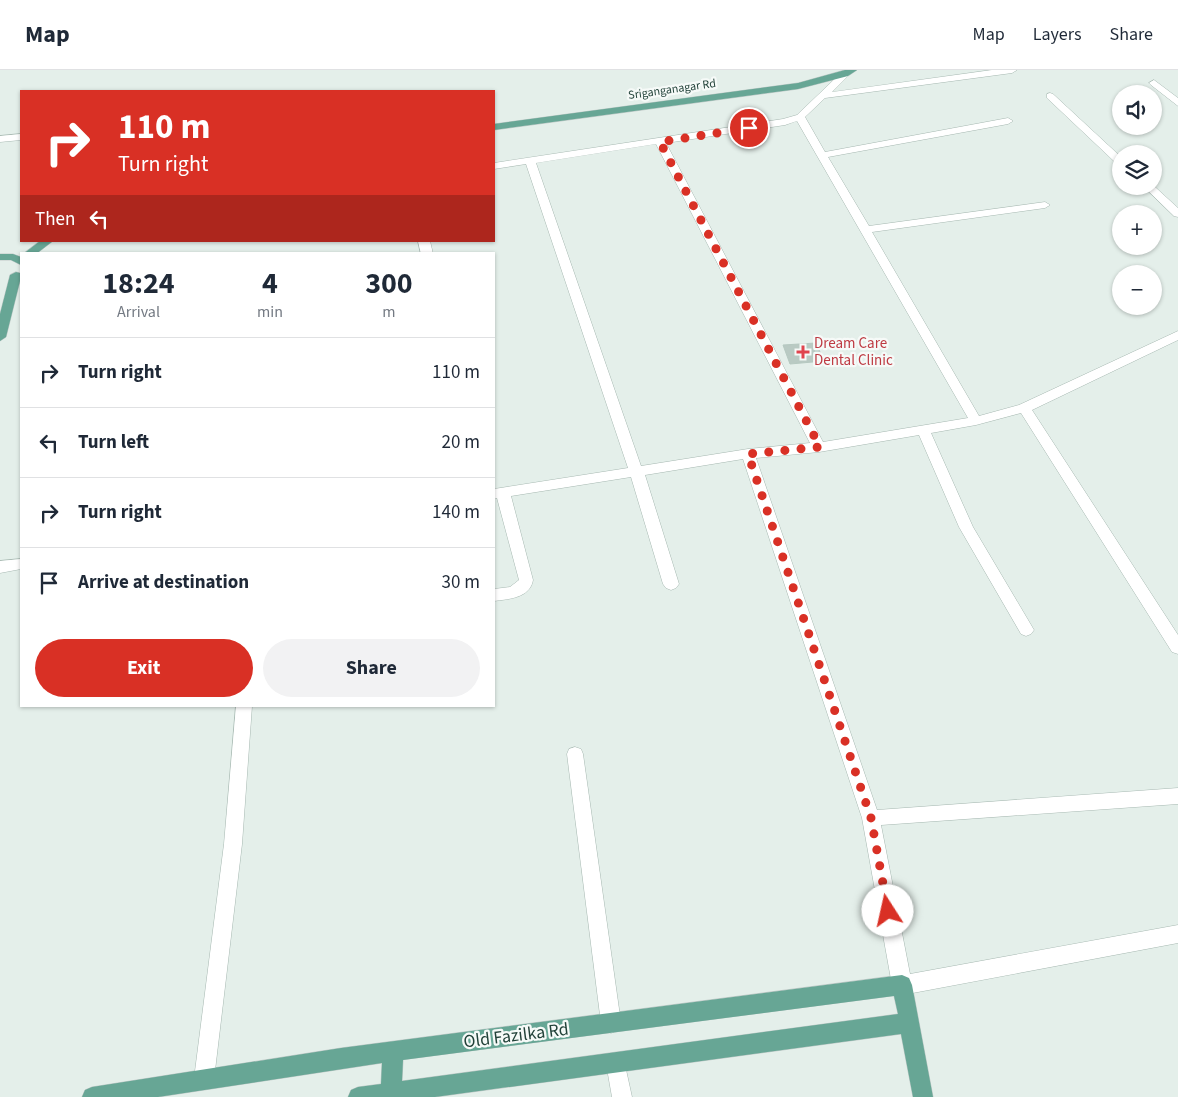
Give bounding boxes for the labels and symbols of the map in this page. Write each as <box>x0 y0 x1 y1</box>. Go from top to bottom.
street label: Sriganganagar Rd <box>627 75 717 104</box>
pin <box>728 107 770 149</box>
place label: Dream Care Dental Clinic <box>814 333 893 371</box>
marker: Dream Care Dental Clinic <box>796 345 810 359</box>
position arrow <box>861 884 913 936</box>
street label: Old Fazilka Rd <box>462 1017 570 1054</box>

